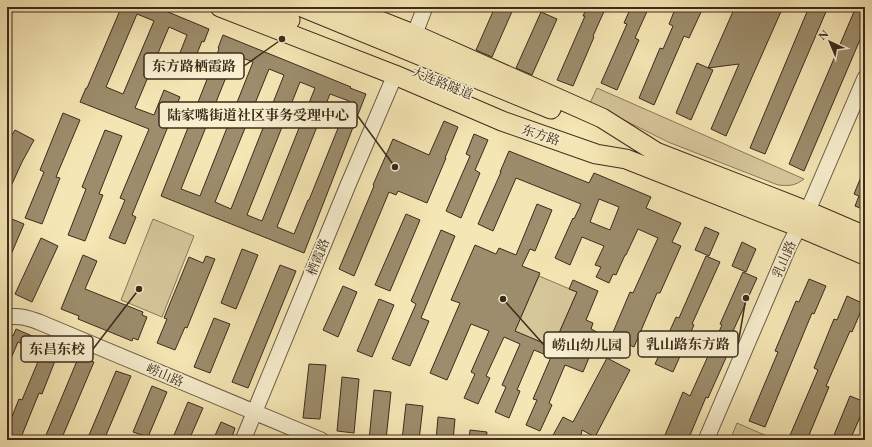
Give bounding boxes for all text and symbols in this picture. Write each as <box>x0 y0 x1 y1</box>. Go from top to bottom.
north arrow <box>810 22 850 62</box>
text: N <box>815 27 831 43</box>
callout: 东方路栖霞路 <box>144 53 244 79</box>
text: 东方路栖霞路 <box>152 57 236 75</box>
street label: 大连路隧道 <box>409 63 475 103</box>
callout: 陆家嘴街道社区事务受理中心 <box>159 102 357 128</box>
text: 陆家嘴街道社区事务受理中心 <box>167 106 349 124</box>
street label: 东方路 <box>520 121 562 149</box>
street label: 栖霞路 <box>303 236 333 278</box>
street label: 乳山路 <box>768 238 800 280</box>
callout: 乳山路东方路 <box>638 331 738 357</box>
callout: 崂山幼儿园 <box>544 332 630 358</box>
text: 乳山路东方路 <box>646 335 730 353</box>
callout: 东昌东校 <box>21 336 93 362</box>
text: 崂山幼儿园 <box>552 336 622 354</box>
text: 东昌东校 <box>29 340 85 358</box>
street label: 崂山路 <box>144 360 186 390</box>

